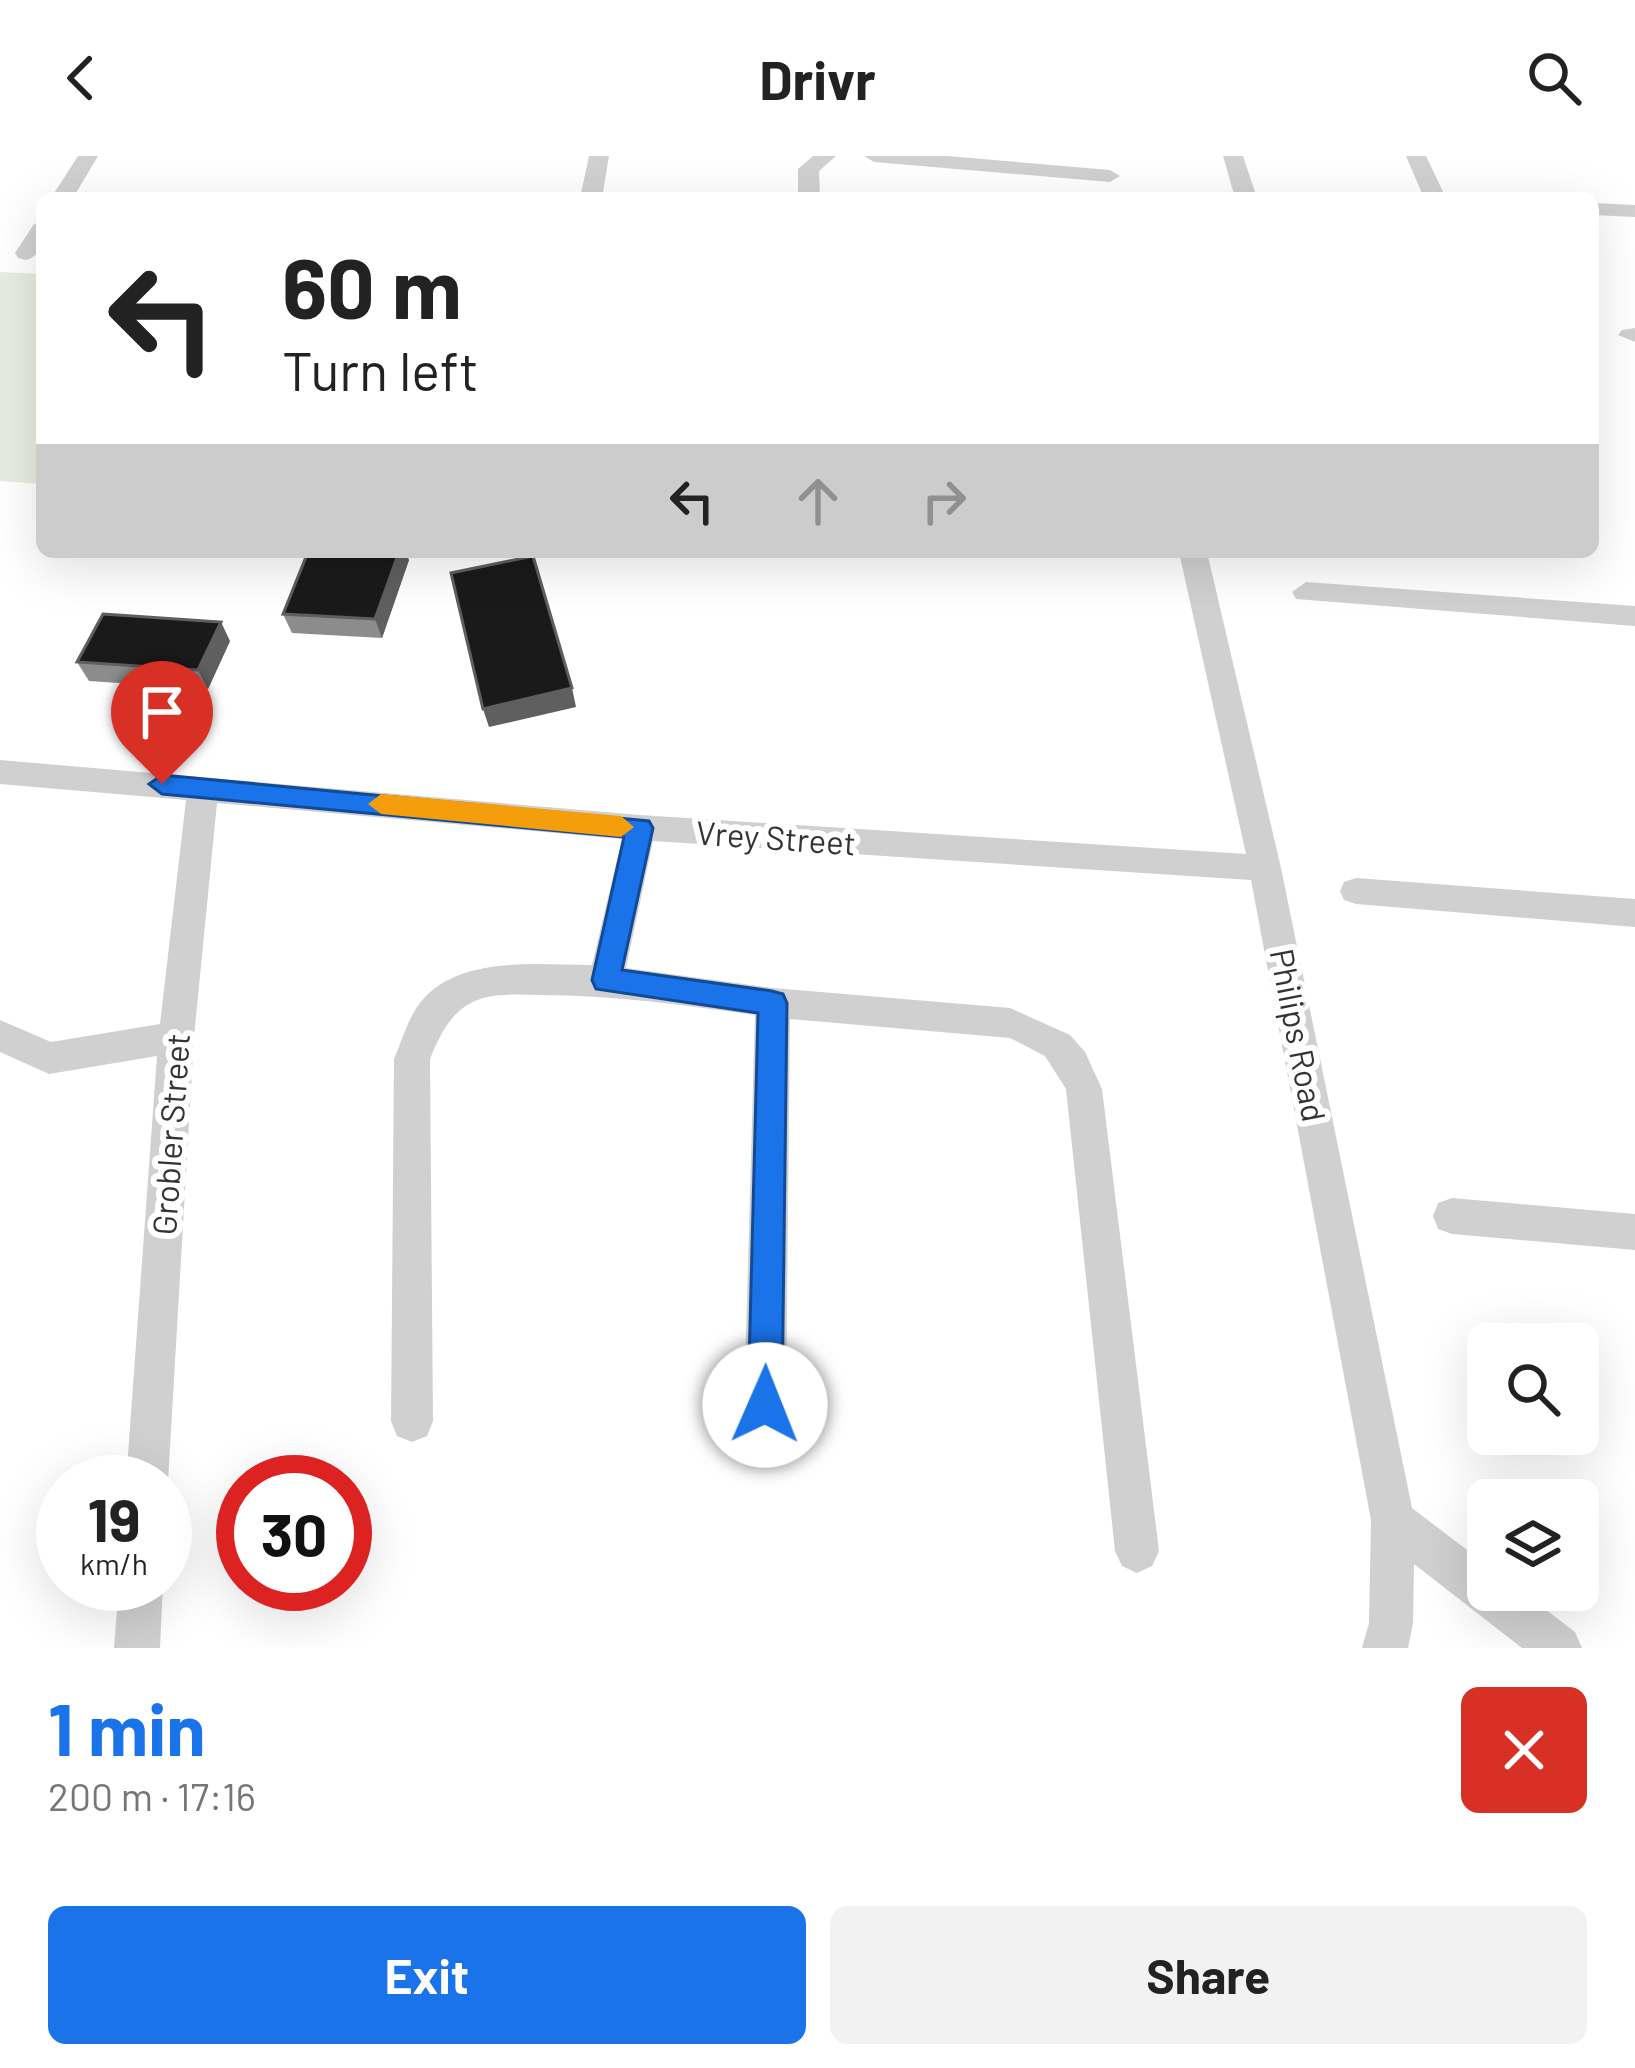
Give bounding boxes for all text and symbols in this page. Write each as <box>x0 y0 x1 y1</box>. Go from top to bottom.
icon: back <box>48 45 114 111</box>
icon: search <box>1521 45 1587 111</box>
text: Drivr <box>759 46 876 111</box>
text: 60 m <box>282 235 462 336</box>
icon: left <box>84 240 240 396</box>
text: Turn left <box>282 337 479 402</box>
icon: left <box>659 468 725 534</box>
icon: ahead <box>785 468 851 534</box>
icon: right <box>911 468 977 534</box>
pin <box>111 661 213 784</box>
icon: arrive <box>129 679 195 745</box>
street label: Vrey Street <box>695 811 857 863</box>
street label: Philips Road <box>1263 945 1335 1125</box>
street label: Grobler Street <box>143 1032 197 1236</box>
map controls <box>1467 1323 1599 1611</box>
button: search <box>1467 1323 1599 1455</box>
position arrow <box>702 1342 828 1468</box>
speed limit sign: 30 <box>216 1455 372 1611</box>
button: layers <box>1467 1479 1599 1611</box>
text: 19 <box>87 1482 141 1554</box>
text: km/h <box>80 1545 148 1581</box>
text: 1 min <box>48 1684 206 1770</box>
button: close <box>1461 1687 1587 1813</box>
text: 200 m · 17:16 <box>48 1772 256 1819</box>
button: Exit <box>48 1906 806 2044</box>
button: Share <box>830 1906 1587 2044</box>

